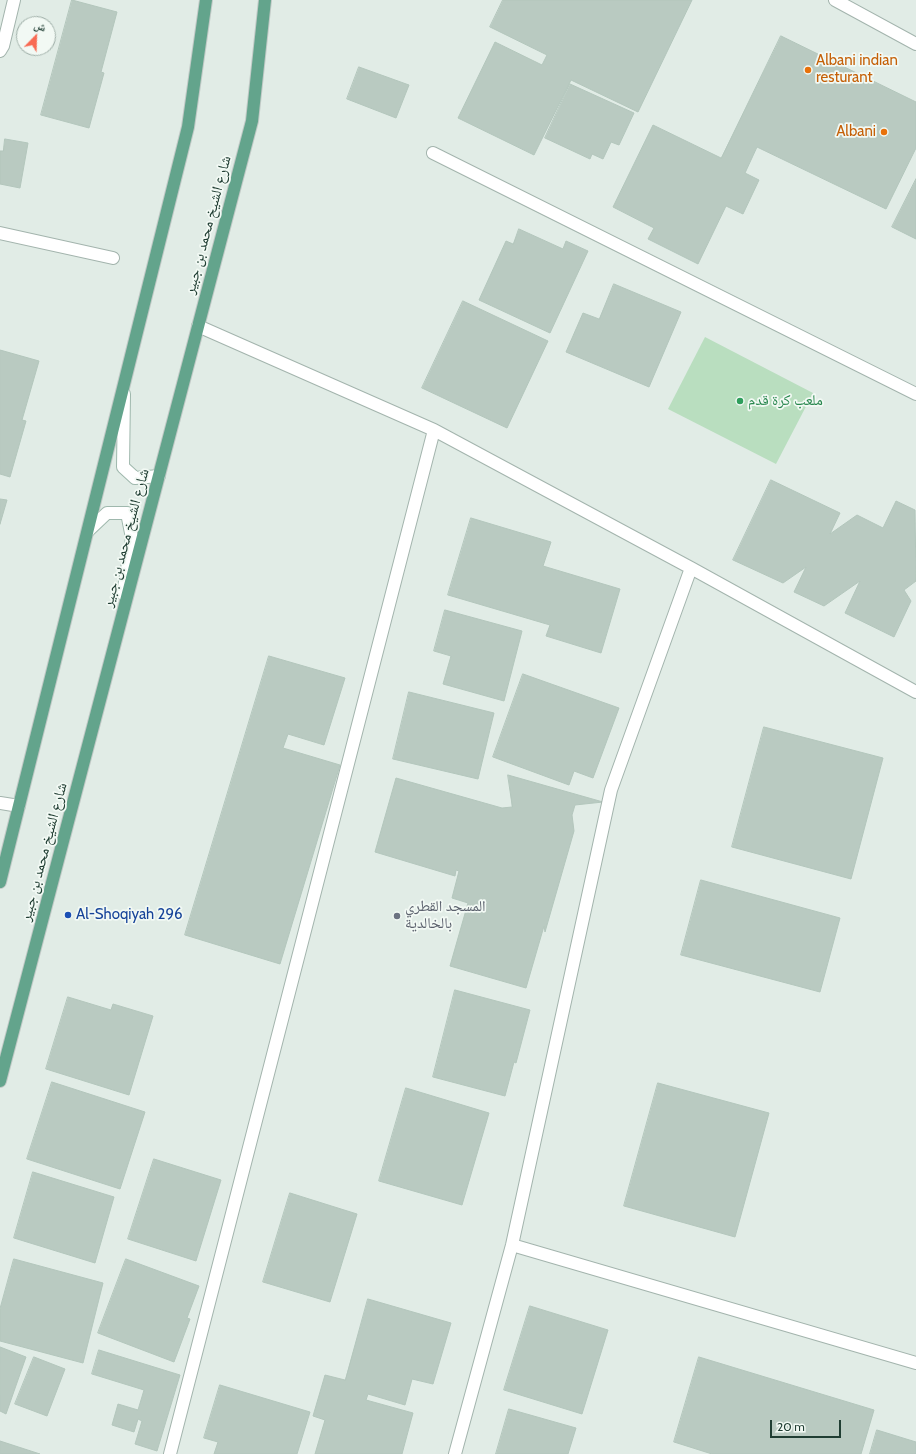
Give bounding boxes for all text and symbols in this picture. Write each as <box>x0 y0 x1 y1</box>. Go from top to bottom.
north arrow <box>16 16 56 56</box>
text: ش <box>32 17 48 35</box>
place label: Albani indian resturant <box>816 52 898 87</box>
marker: Albani indian resturant <box>803 65 813 75</box>
place label: Albani <box>836 123 876 141</box>
marker: Albani <box>879 127 889 137</box>
street label: شارع الشيخ محمد بن جبير <box>181 154 235 296</box>
place label: ملعب كرة قدم <box>748 392 823 410</box>
marker: ملعب كرة قدم <box>735 396 745 406</box>
street label: شارع الشيخ محمد بن جبير <box>99 467 153 609</box>
street label: شارع الشيخ محمد بن جبير <box>17 781 71 923</box>
place label: المسجد القطري بالخالدية <box>405 898 486 933</box>
place label: Al-Shoqiyah 296 <box>76 906 183 924</box>
marker: Al-Shoqiyah 296 <box>63 910 73 920</box>
marker: المسجد القطري بالخالدية <box>392 911 402 921</box>
scale bar <box>772 1412 843 1438</box>
text: 20 m <box>777 1419 805 1434</box>

